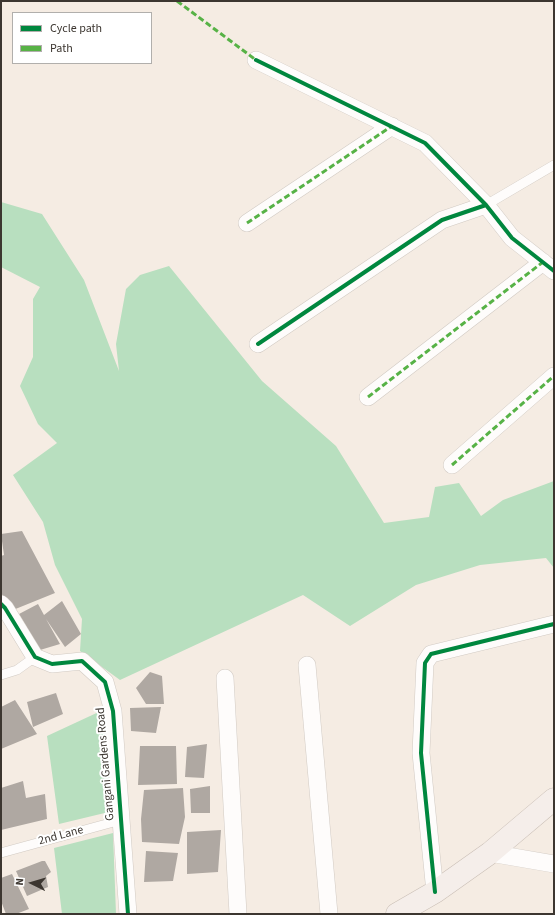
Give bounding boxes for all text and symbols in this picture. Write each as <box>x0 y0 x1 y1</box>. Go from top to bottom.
legend <box>12 12 152 64</box>
text: Cycle path <box>50 20 102 37</box>
text: Path <box>50 40 73 57</box>
street label: Gangani Gardens Road <box>94 707 118 821</box>
street label: 2nd Lane <box>37 823 85 849</box>
north arrow <box>12 863 52 903</box>
text: N <box>12 878 27 886</box>

